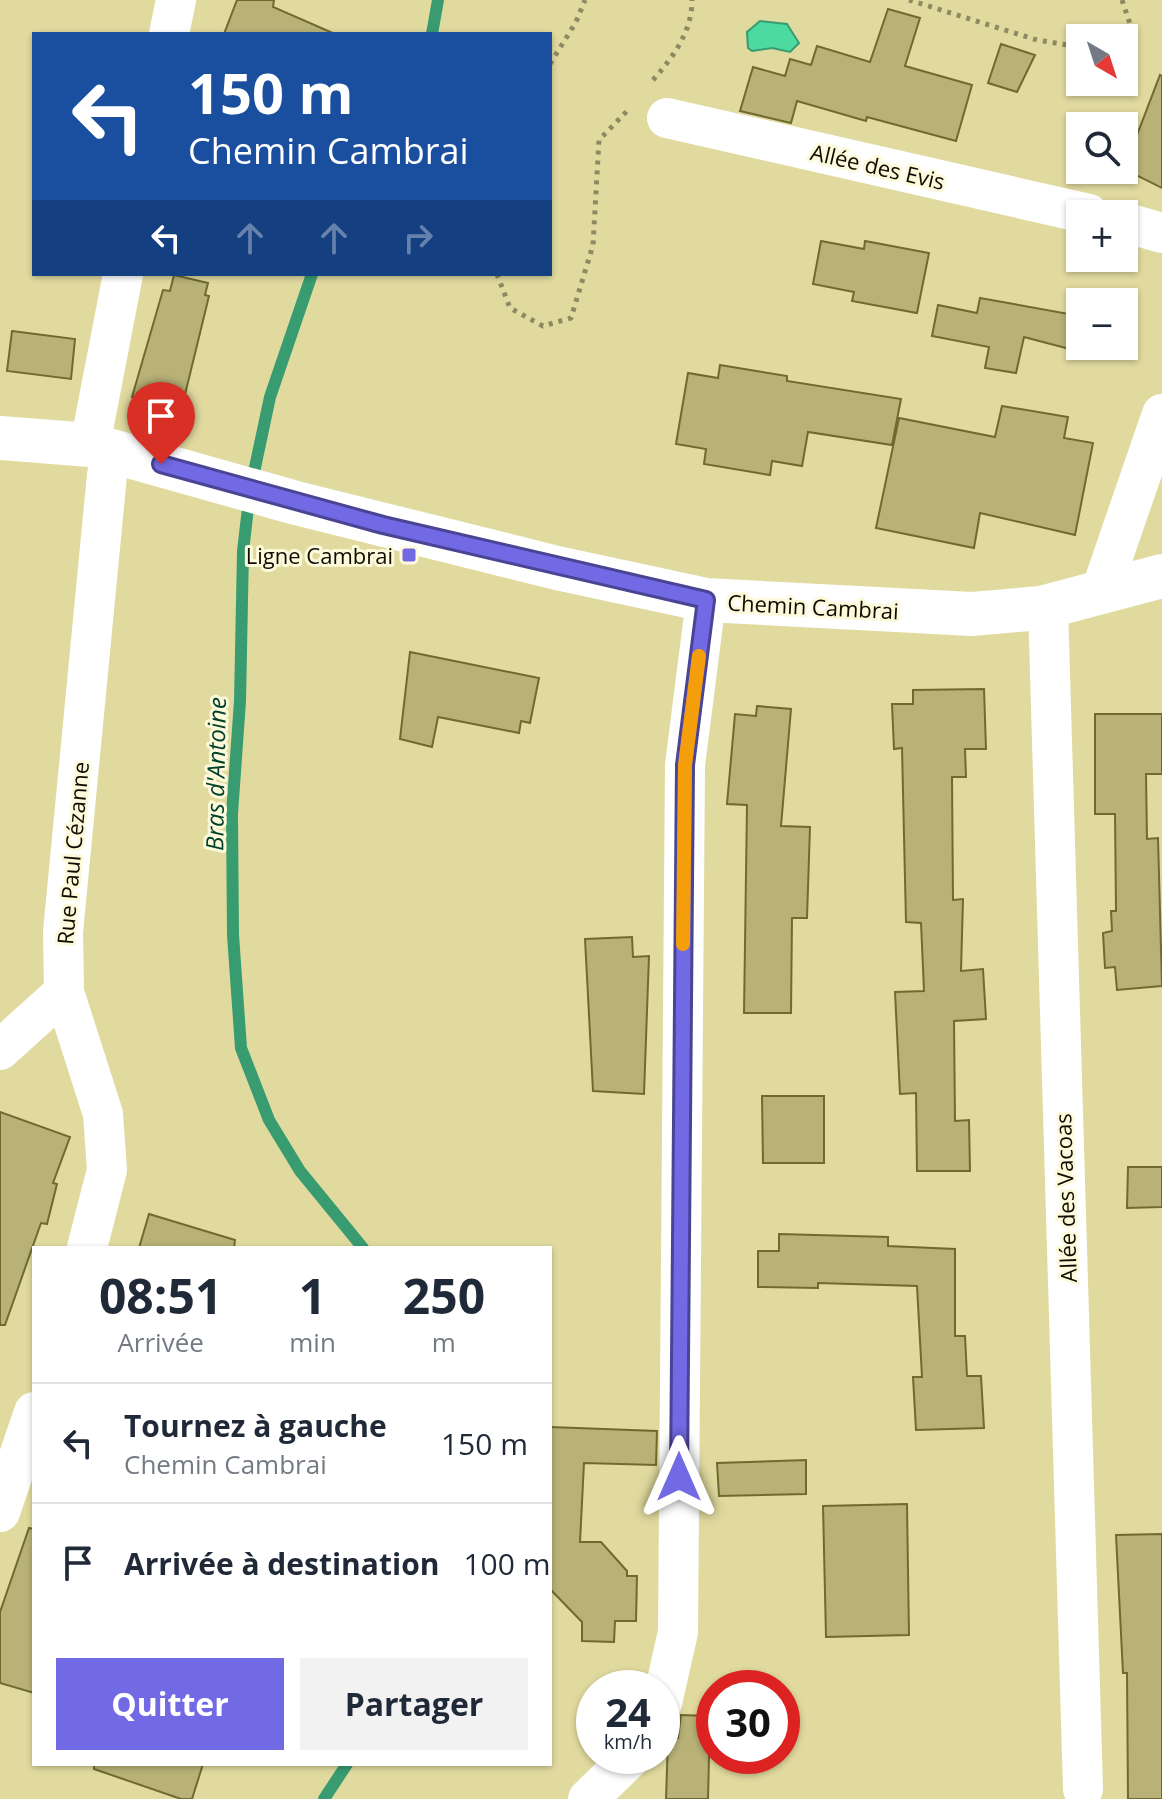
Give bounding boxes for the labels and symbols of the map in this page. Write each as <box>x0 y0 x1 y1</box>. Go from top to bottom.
north arrow <box>1066 24 1138 96</box>
street label: Allée des Evis <box>808 136 948 196</box>
pin <box>127 382 195 464</box>
place label: Ligne Cambrai <box>246 540 393 570</box>
marker: Ligne Cambrai <box>400 546 418 564</box>
street label: Chemin Cambrai <box>727 587 899 625</box>
water label: Bras d'Antoine <box>197 697 233 851</box>
street label: Rue Paul Cézanne <box>49 760 95 946</box>
street label: Allée des Vacoas <box>1047 1113 1083 1283</box>
position arrow <box>637 1435 721 1519</box>
speed limit sign: 30 <box>696 1670 800 1774</box>

